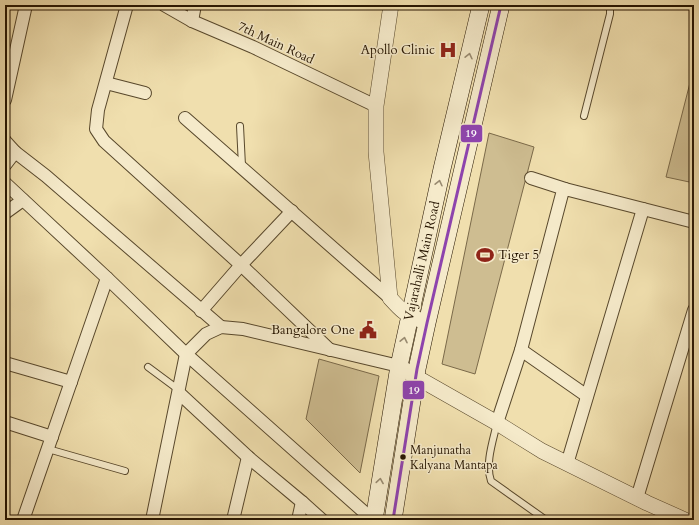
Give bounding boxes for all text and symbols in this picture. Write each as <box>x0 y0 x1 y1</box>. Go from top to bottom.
street label: 7th Main Road <box>235 17 317 69</box>
hospital icon: Apollo Clinic <box>438 40 458 60</box>
place label: Apollo Clinic <box>361 41 435 59</box>
one-way arrow <box>465 53 473 60</box>
line badge: 19 <box>460 124 483 143</box>
text: 19 <box>465 126 477 141</box>
one-way arrow <box>435 180 443 186</box>
street label: Vajarahalli Main Road <box>399 199 445 323</box>
sports icon: Tiger 5 <box>475 245 495 265</box>
place label: Tiger 5 <box>498 246 539 264</box>
public building icon: Bangalore One <box>358 320 378 340</box>
place label: Bangalore One <box>271 321 355 339</box>
one-way arrow <box>400 336 408 343</box>
line badge: 19 <box>402 380 425 400</box>
text: 19 <box>408 383 420 398</box>
place label: Manjunatha Kalyana Mantapa <box>410 442 499 473</box>
marker: Manjunatha Kalyana Mantapa <box>398 452 408 462</box>
one-way arrow <box>375 478 384 485</box>

